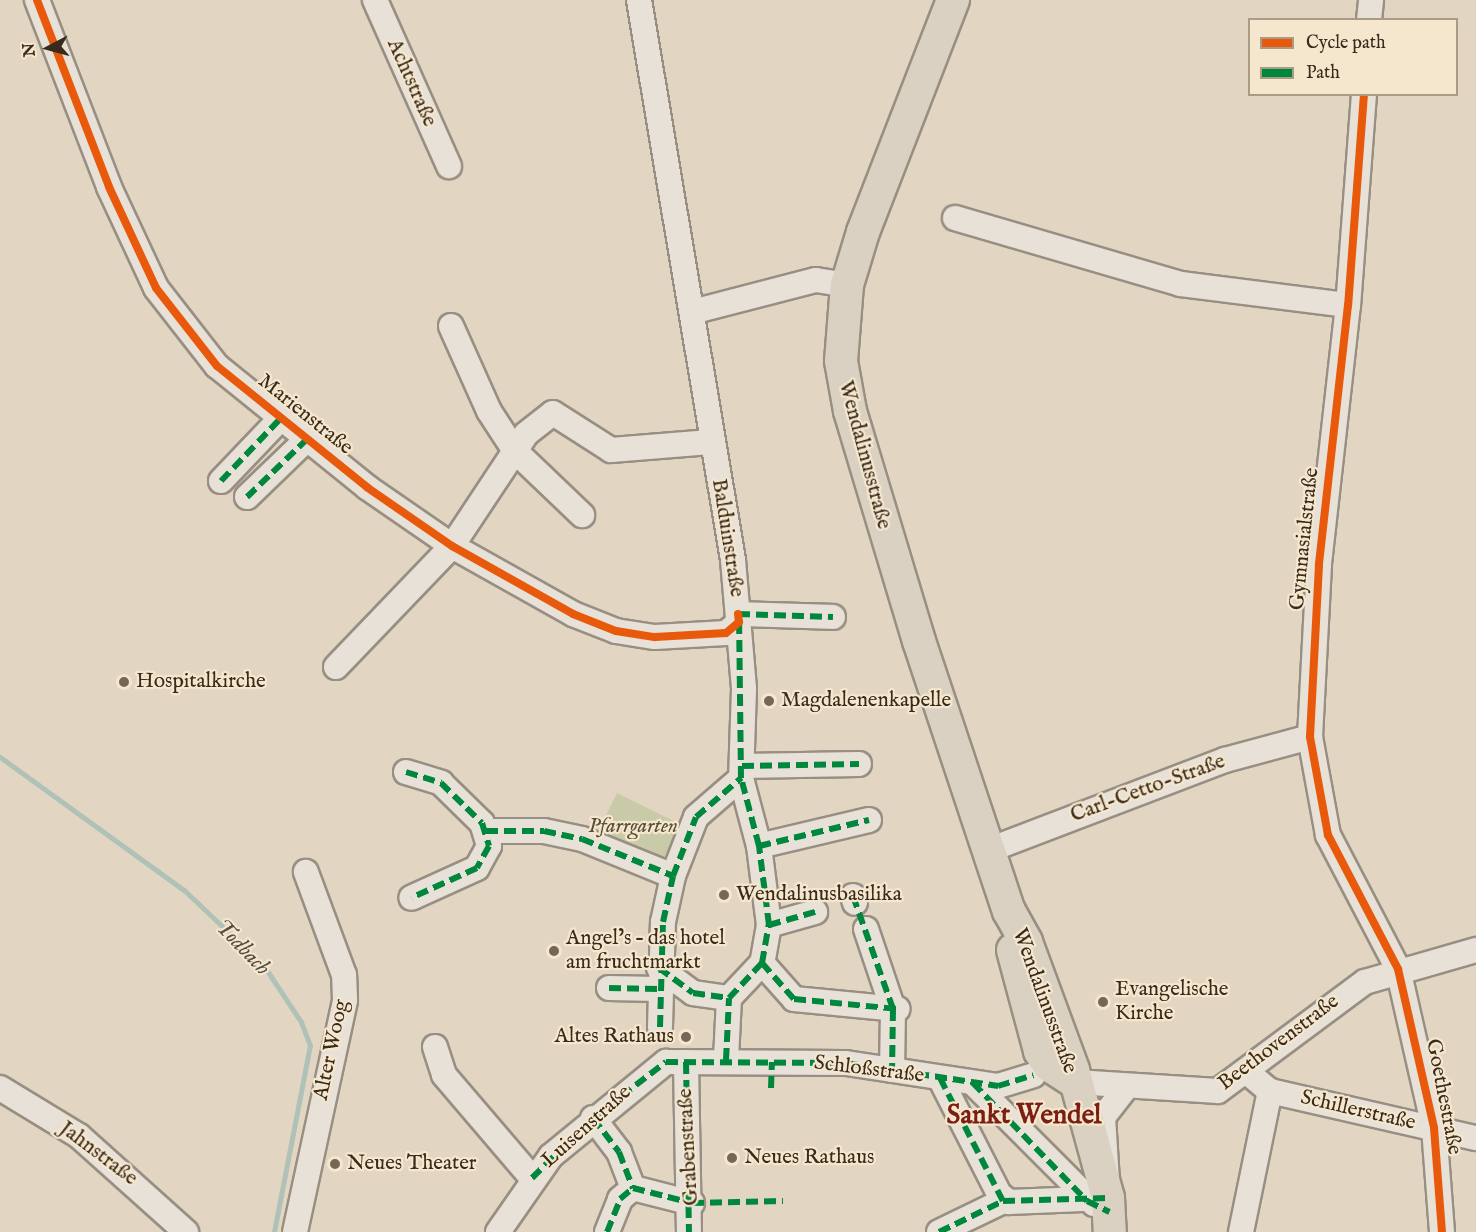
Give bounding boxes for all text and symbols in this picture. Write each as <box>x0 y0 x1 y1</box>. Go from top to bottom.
north arrow <box>18 18 78 78</box>
legend <box>1248 18 1458 96</box>
text: Cycle path <box>1306 32 1386 55</box>
street label: Achtstraße <box>381 35 441 131</box>
text: N <box>19 42 41 58</box>
text: Path <box>1306 62 1340 85</box>
street label: Marienstraße <box>252 369 358 461</box>
street label: Wendalinusstraße <box>832 378 896 532</box>
street label: Gymnasialstraße <box>1285 466 1325 612</box>
street label: Balduinstraße <box>705 477 749 599</box>
place label: Hospitalkirche <box>136 669 266 695</box>
marker: Hospitalkirche <box>117 675 131 689</box>
place label: Magdalenenkapelle <box>781 688 951 714</box>
marker: Magdalenenkapelle <box>762 694 776 708</box>
street label: Carl-Cetto-Straße <box>1067 749 1229 829</box>
park label: Pfarrgarten <box>588 814 678 840</box>
place label: Wendalinusbasilika <box>736 882 902 908</box>
marker: Wendalinusbasilika <box>717 888 731 902</box>
water label: Todbach <box>209 915 275 981</box>
street label: Wendalinusstraße <box>1006 925 1082 1077</box>
place label: Angel’s – das hotel am fruchtmarkt <box>566 926 725 976</box>
marker: Angel’s – das hotel am fruchtmarkt <box>547 944 561 958</box>
place label: Evangelische Kirche <box>1115 977 1228 1027</box>
street label: Beethovenstraße <box>1214 989 1344 1097</box>
marker: Evangelische Kirche <box>1096 995 1110 1009</box>
street label: Alter Woog <box>309 997 355 1103</box>
place label: Altes Rathaus <box>555 1024 674 1050</box>
marker: Altes Rathaus <box>679 1030 693 1044</box>
street label: Goethestraße <box>1419 1037 1467 1157</box>
street label: Schloßstraße <box>813 1051 925 1089</box>
street label: Luisenstraße <box>537 1080 637 1174</box>
street label: Schillerstraße <box>1298 1086 1418 1136</box>
street label: Grabenstraße <box>673 1088 705 1206</box>
district label: Sankt Wendel <box>947 1101 1101 1133</box>
street label: Jahnstraße <box>54 1116 142 1192</box>
place label: Neues Rathaus <box>744 1145 874 1171</box>
place label: Neues Theater <box>347 1151 477 1177</box>
marker: Neues Rathaus <box>725 1151 739 1165</box>
marker: Neues Theater <box>328 1157 342 1171</box>

